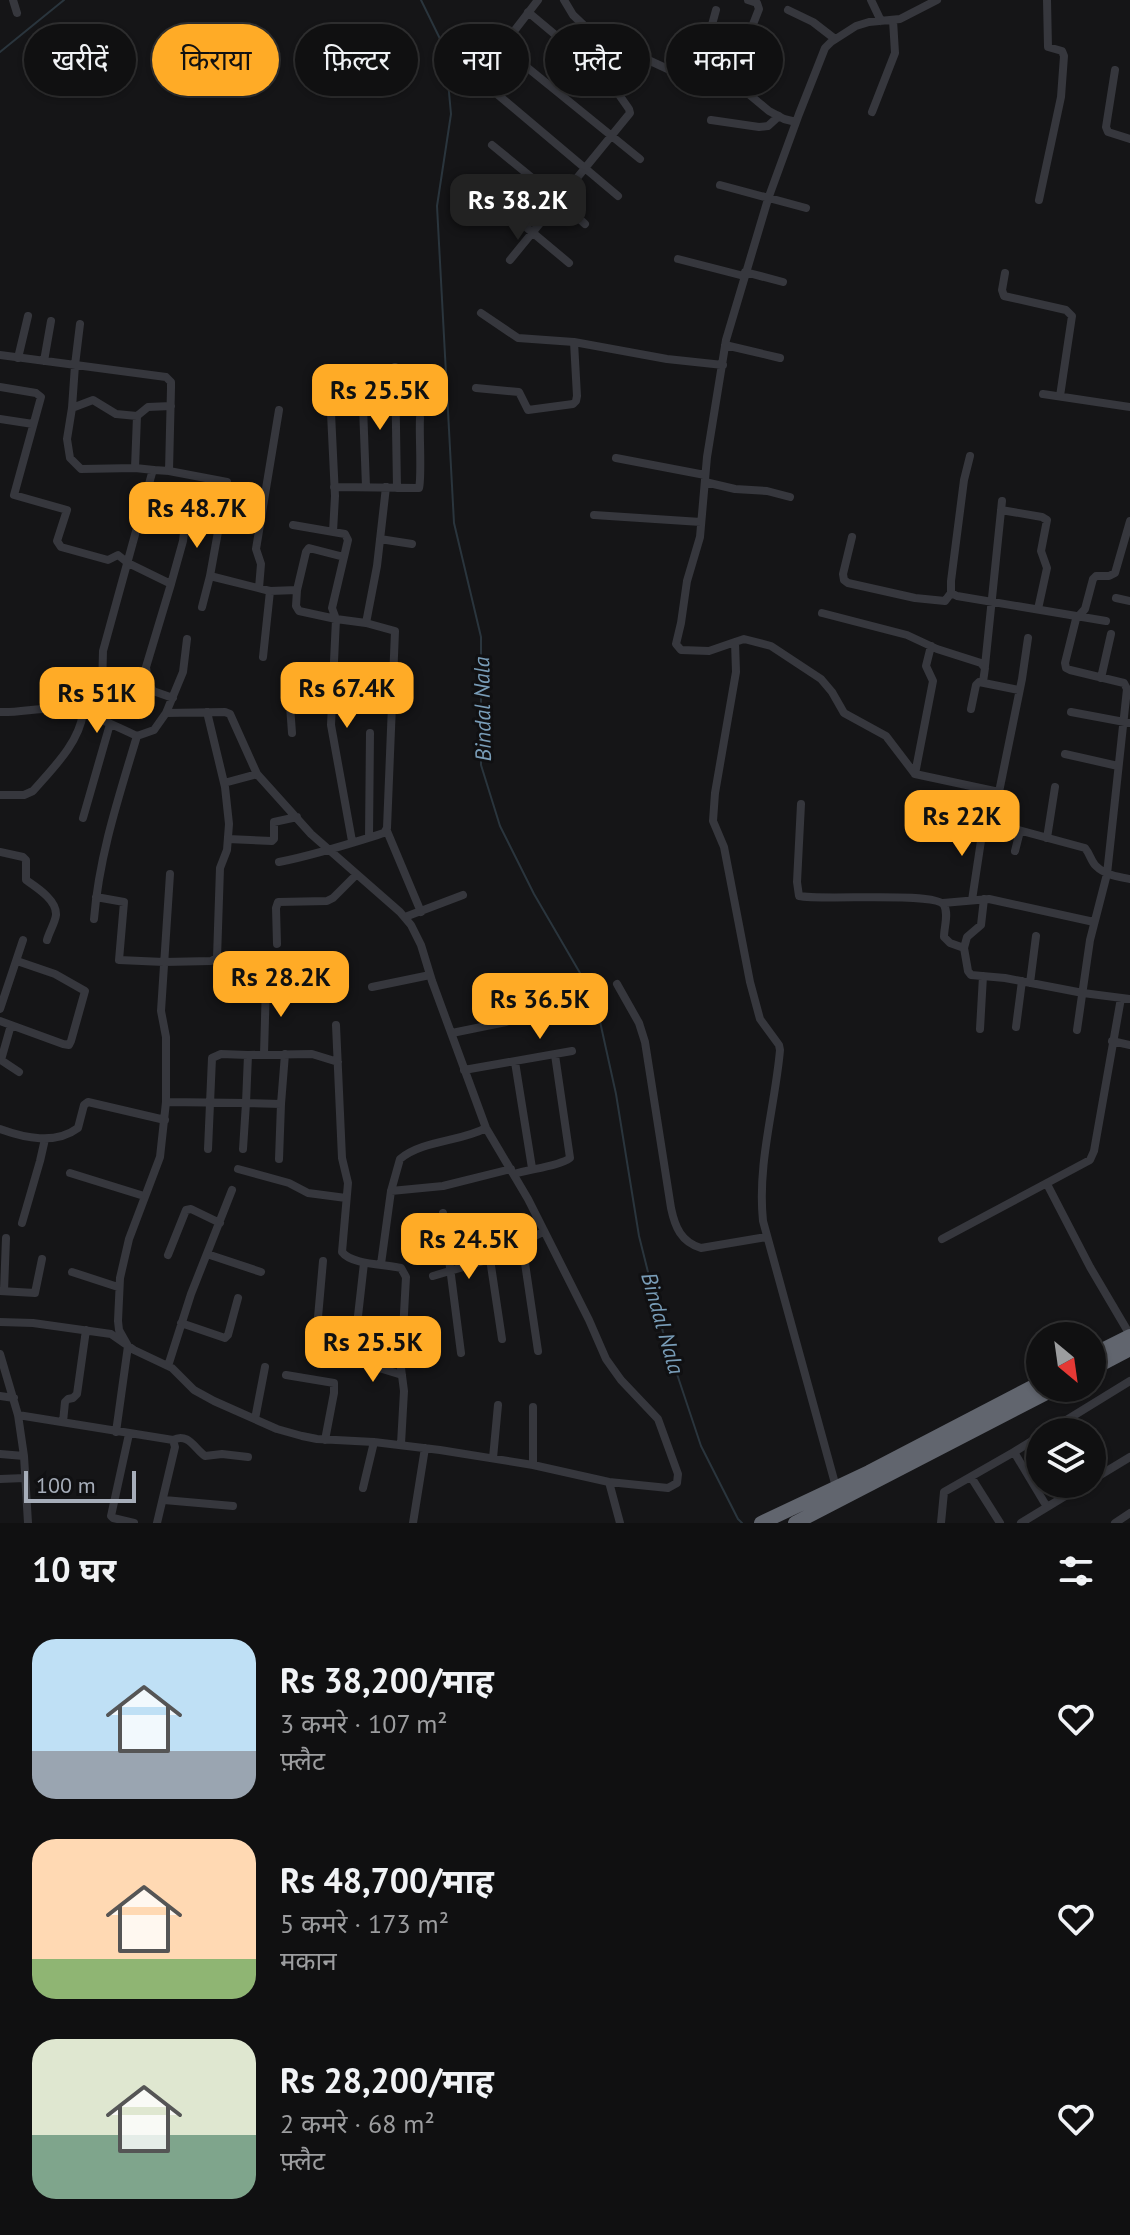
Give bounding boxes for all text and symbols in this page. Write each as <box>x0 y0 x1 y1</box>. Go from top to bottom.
chip: खरीदें <box>24 24 136 96</box>
chip: किराया <box>152 24 279 96</box>
chip: फ़िल्टर <box>295 24 418 96</box>
chip: नया <box>434 24 529 96</box>
chip: फ़्लैट <box>545 24 650 96</box>
chip: मकान <box>666 24 783 96</box>
pin: Rs 38.2K <box>435 174 601 242</box>
text: Rs 38.2K <box>468 183 568 216</box>
pin: Rs 25.5K <box>297 364 463 432</box>
text: Rs 25.5K <box>330 373 430 406</box>
pin: Rs 48.7K <box>114 482 280 550</box>
text: Rs 48.7K <box>147 491 247 524</box>
water label: Bindal Nala <box>467 656 497 762</box>
pin: Rs 67.4K <box>264 662 430 730</box>
pin: Rs 51K <box>32 667 162 735</box>
text: Rs 67.4K <box>299 671 395 704</box>
text: Rs 51K <box>58 676 136 709</box>
pin: Rs 22K <box>897 790 1027 858</box>
text: Rs 22K <box>923 799 1001 832</box>
pin: Rs 28.2K <box>198 951 364 1019</box>
text: Rs 28.2K <box>231 960 331 993</box>
pin: Rs 36.5K <box>457 973 623 1041</box>
text: Rs 36.5K <box>490 982 590 1015</box>
pin: Rs 24.5K <box>386 1213 552 1281</box>
text: Rs 24.5K <box>419 1222 519 1255</box>
water label: Bindal Nala <box>635 1269 691 1377</box>
pin: Rs 25.5K <box>290 1316 456 1384</box>
north arrow <box>1026 1322 1106 1402</box>
map controls <box>1026 1322 1106 1498</box>
text: Rs 25.5K <box>323 1325 423 1358</box>
button: layers <box>1026 1418 1106 1498</box>
scale bar <box>24 1467 136 1503</box>
text: 100 m <box>36 1471 96 1499</box>
text: 10 घर <box>32 1547 116 1591</box>
icon: filters <box>1054 1549 1098 1593</box>
text: Rs 38,200/माह <box>280 1658 494 1702</box>
icon: home <box>96 1671 192 1767</box>
icon: heart <box>1054 1697 1098 1741</box>
text: 3 कमरे · 107 m² <box>280 1707 448 1740</box>
text: फ़्लैट <box>280 1744 325 1777</box>
text: Rs 48,700/माह <box>280 1858 494 1902</box>
icon: home <box>96 1871 192 1967</box>
icon: heart <box>1054 1897 1098 1941</box>
text: 5 कमरे · 173 m² <box>280 1907 449 1940</box>
text: मकान <box>280 1944 337 1977</box>
text: Rs 28,200/माह <box>280 2058 494 2102</box>
icon: home <box>96 2071 192 2167</box>
icon: heart <box>1054 2097 1098 2141</box>
text: 2 कमरे · 68 m² <box>280 2107 435 2140</box>
text: फ़्लैट <box>280 2144 325 2177</box>

